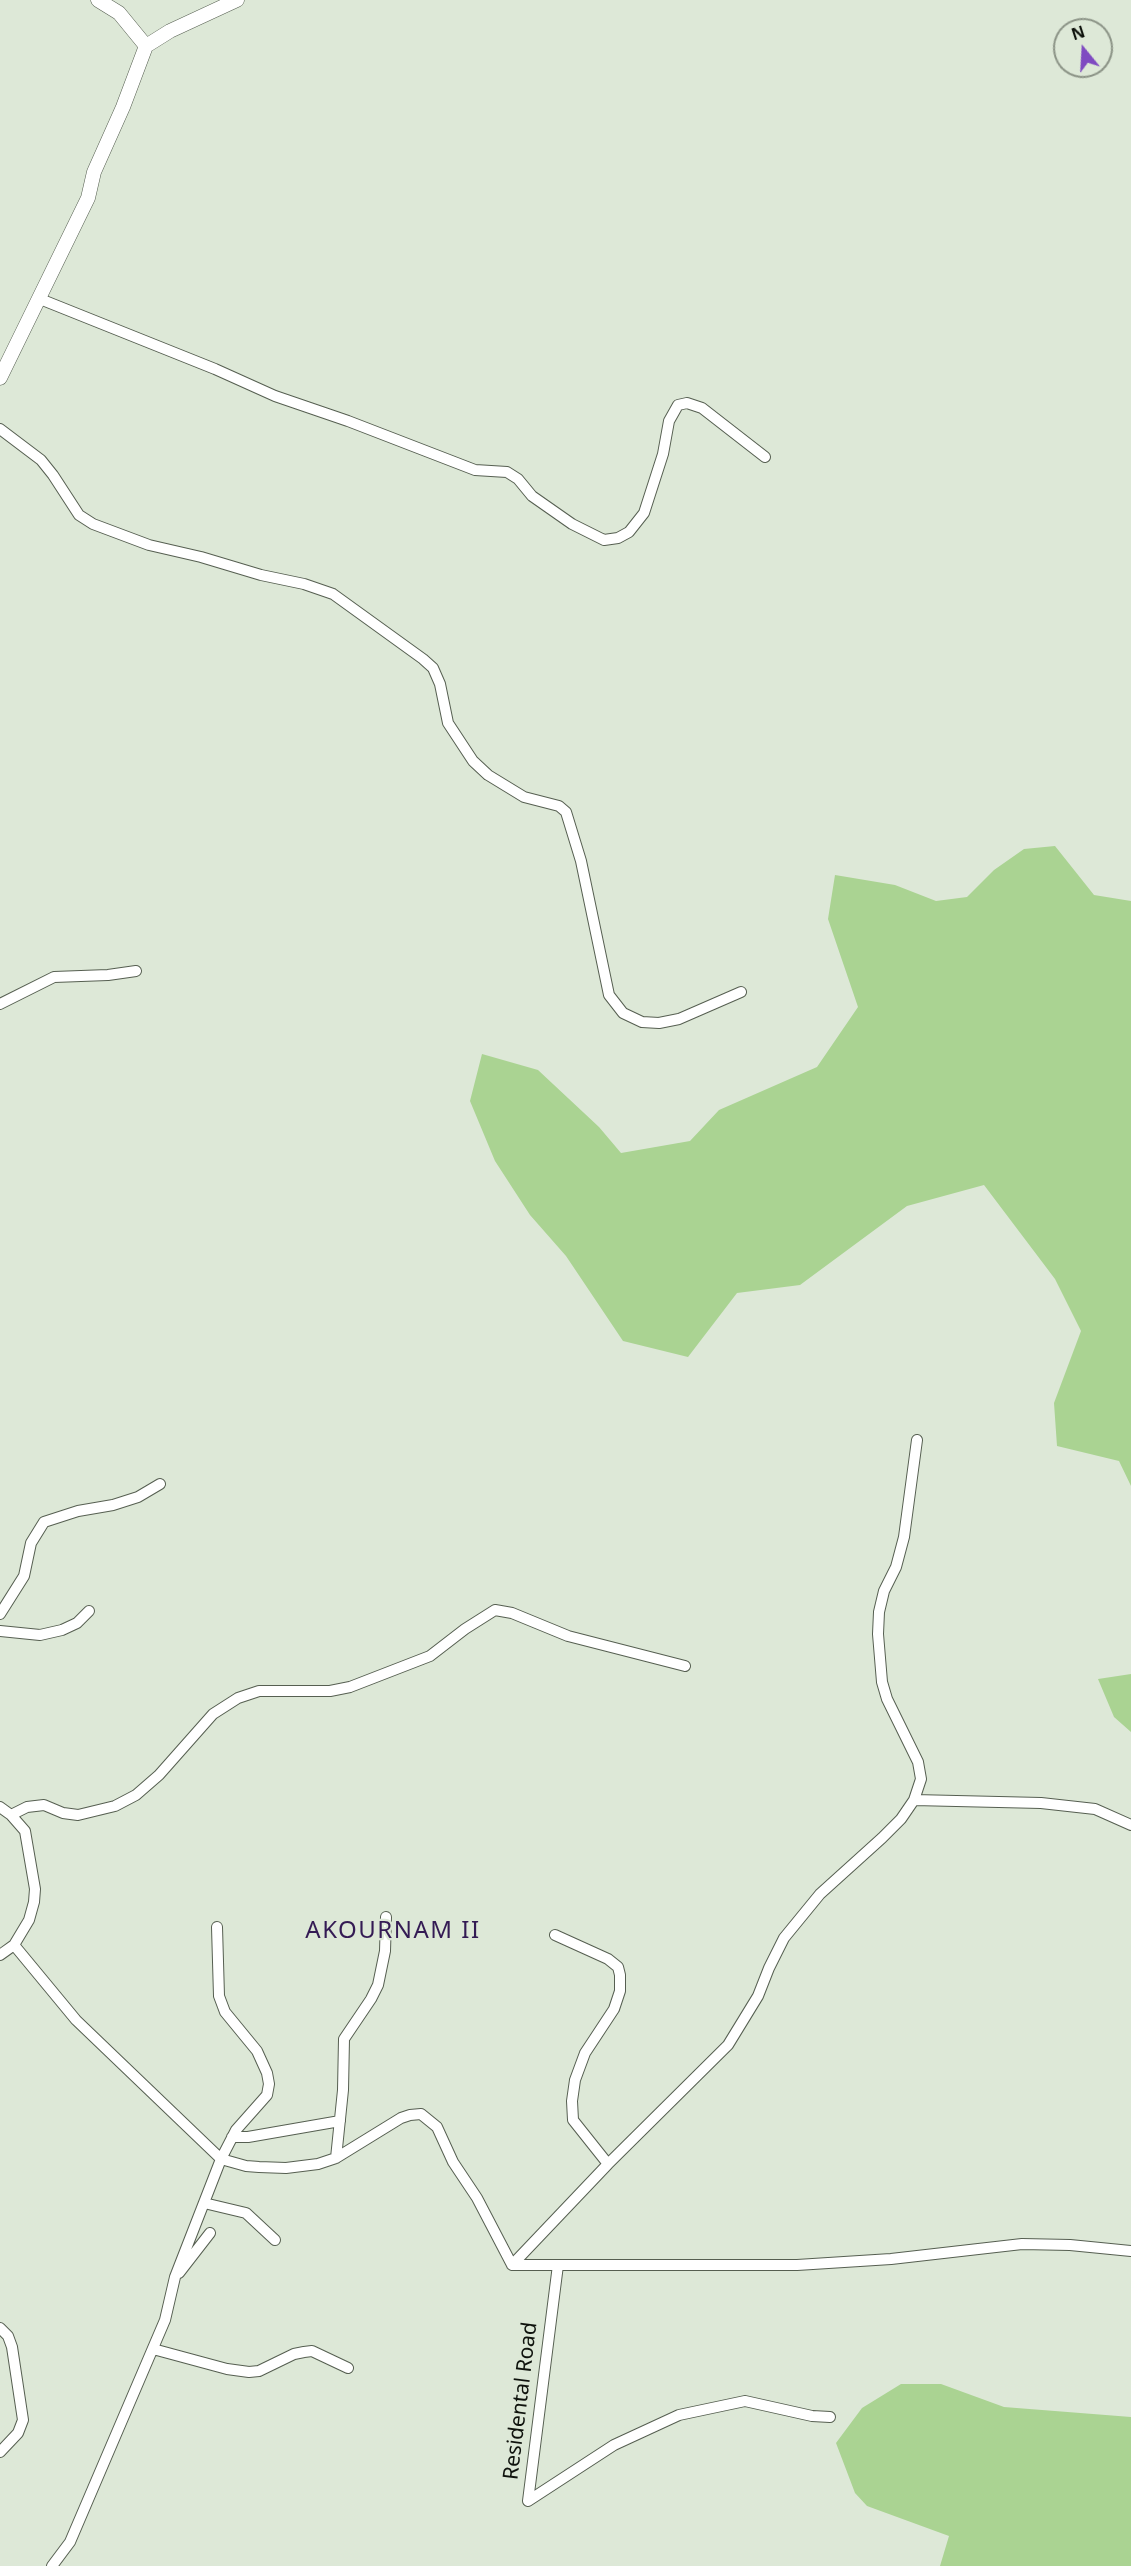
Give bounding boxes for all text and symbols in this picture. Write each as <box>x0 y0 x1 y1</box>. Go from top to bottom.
north arrow <box>1053 18 1113 78</box>
text: N <box>1068 20 1088 45</box>
district label: AKOURNAM II <box>305 1917 481 1945</box>
street label: Residental Road <box>499 2321 543 2481</box>

